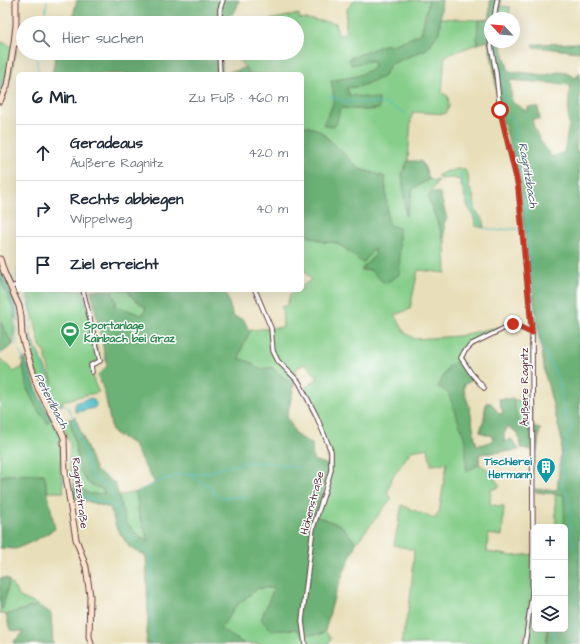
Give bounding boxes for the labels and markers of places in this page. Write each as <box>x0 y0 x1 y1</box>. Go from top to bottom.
place label: Sportanlage Kainbach bei Graz <box>83 318 175 346</box>
sports icon: Sportanlage Kainbach bei Graz <box>59 320 81 348</box>
place label: Tischlerei Hermann <box>483 454 532 482</box>
building icon: Tischlerei Hermann <box>535 456 557 484</box>

